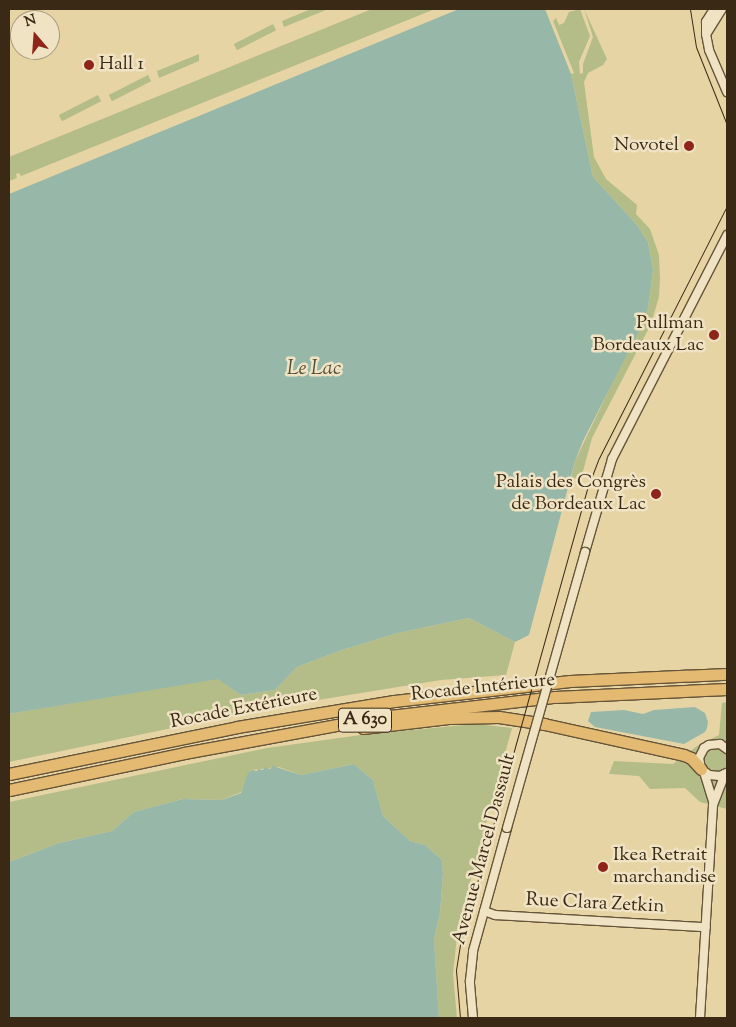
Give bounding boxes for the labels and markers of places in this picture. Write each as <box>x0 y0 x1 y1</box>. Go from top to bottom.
place label: Hall 1 <box>99 54 144 76</box>
marker: Hall 1 <box>83 59 95 71</box>
place label: Novotel <box>614 135 679 157</box>
marker: Novotel <box>683 140 695 152</box>
place label: Pullman Bordeaux Lac <box>593 313 704 357</box>
marker: Pullman Bordeaux Lac <box>708 329 720 341</box>
place label: Palais des Congrès de Bordeaux Lac <box>496 472 646 516</box>
marker: Palais des Congrès de Bordeaux Lac <box>650 488 662 500</box>
place label: Ikea Retrait marchandise <box>613 845 716 889</box>
marker: Ikea Retrait marchandise <box>597 861 609 873</box>

